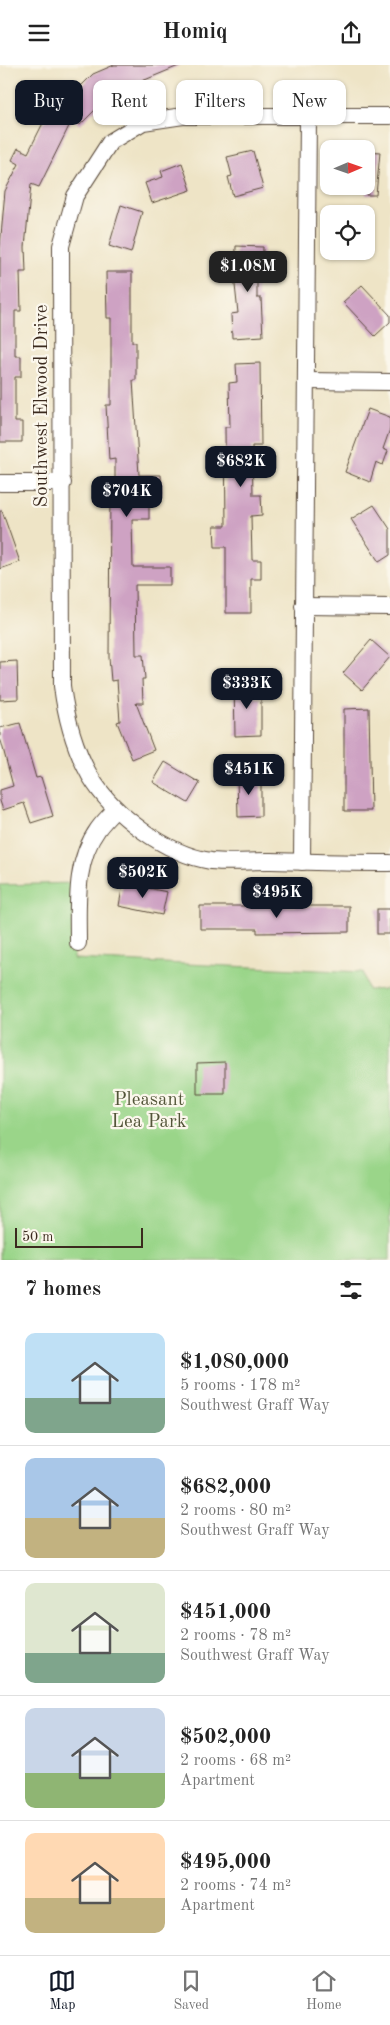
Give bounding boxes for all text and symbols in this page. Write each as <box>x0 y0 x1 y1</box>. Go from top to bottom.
icon: menu <box>25 19 53 47</box>
icon: share <box>337 19 365 47</box>
text: Homiq <box>163 21 227 43</box>
chip: Buy <box>15 80 83 125</box>
chip: Rent <box>93 80 166 125</box>
chip: Filters <box>176 80 263 125</box>
chip: New <box>273 80 346 125</box>
north arrow <box>320 140 375 195</box>
map controls <box>320 140 375 260</box>
button: locate <box>320 205 375 260</box>
pin: $1.08M <box>207 251 289 293</box>
text: $1.08M <box>220 259 276 275</box>
street label: Southwest Elwood Drive <box>33 305 52 507</box>
pin: $682K <box>206 445 276 488</box>
text: $682K <box>216 454 266 470</box>
pin: $704K <box>92 475 162 518</box>
text: $704K <box>102 484 152 500</box>
pin: $333K <box>212 667 282 710</box>
text: $333K <box>222 676 272 692</box>
pin: $451K <box>214 753 284 796</box>
text: $451K <box>224 762 274 778</box>
pin: $502K <box>108 857 178 899</box>
text: $502K <box>118 865 168 881</box>
pin: $495K <box>242 877 312 919</box>
text: $495K <box>252 885 302 901</box>
park label: Pleasant Lea Park <box>111 1091 187 1132</box>
scale bar <box>15 1225 142 1248</box>
text: 50 m <box>22 1230 53 1244</box>
icon: filters <box>337 1276 365 1304</box>
text: 7 homes <box>25 1279 101 1300</box>
text: $1,080,000 <box>180 1352 289 1373</box>
icon: home <box>65 1353 125 1413</box>
text: 5 rooms · 178 m² <box>180 1378 300 1394</box>
text: Southwest Graff Way <box>180 1398 330 1414</box>
text: $682,000 <box>180 1477 271 1498</box>
icon: home <box>65 1478 125 1538</box>
text: 2 rooms · 80 m² <box>180 1503 291 1519</box>
text: Southwest Graff Way <box>180 1523 330 1539</box>
text: $451,000 <box>180 1602 271 1623</box>
icon: home <box>65 1603 125 1663</box>
text: 2 rooms · 78 m² <box>180 1628 291 1644</box>
text: Southwest Graff Way <box>180 1648 330 1664</box>
text: $502,000 <box>180 1727 271 1748</box>
icon: home <box>65 1728 125 1788</box>
text: 2 rooms · 68 m² <box>180 1753 291 1769</box>
text: Apartment <box>180 1773 255 1789</box>
text: $495,000 <box>180 1852 271 1873</box>
icon: home <box>65 1853 125 1913</box>
text: 2 rooms · 74 m² <box>180 1878 291 1894</box>
text: Apartment <box>180 1898 255 1914</box>
tab: Map <box>48 1967 76 2014</box>
tab: Saved <box>173 1967 209 2014</box>
tab: Home <box>306 1967 342 2014</box>

